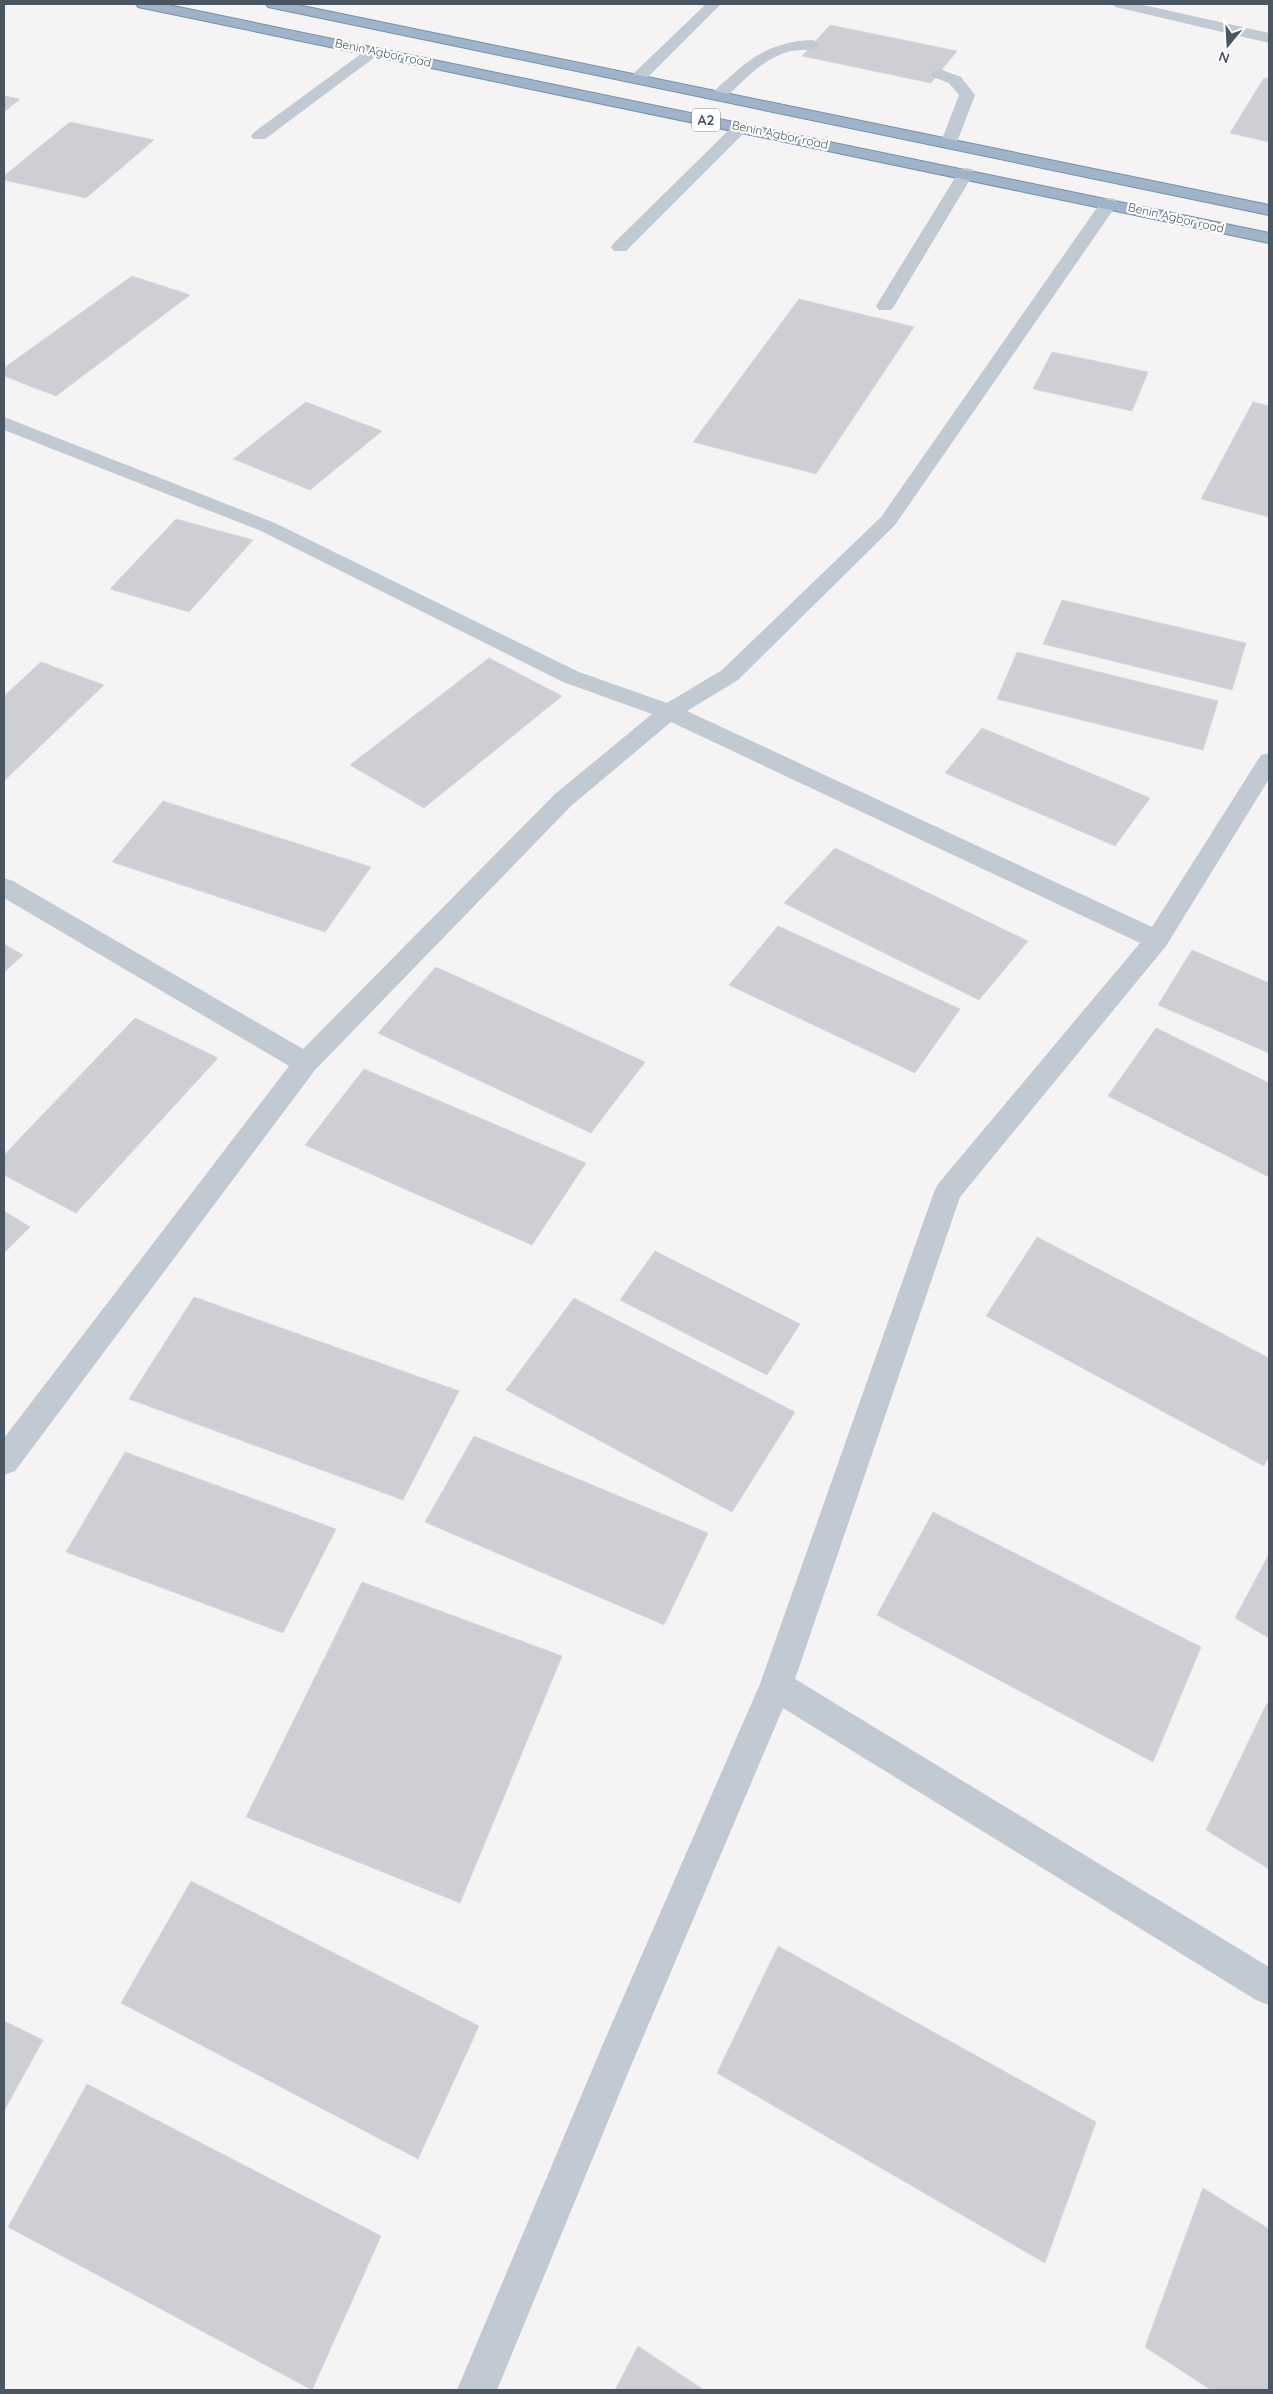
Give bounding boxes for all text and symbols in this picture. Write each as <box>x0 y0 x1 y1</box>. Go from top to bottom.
north arrow <box>1203 20 1253 70</box>
street label: Benin Agbor road <box>334 35 433 70</box>
text: N <box>1216 47 1232 68</box>
road number: A2 <box>692 108 720 132</box>
street label: Benin Agbor road <box>731 117 830 152</box>
street label: Benin Agbor road <box>1127 199 1226 236</box>

